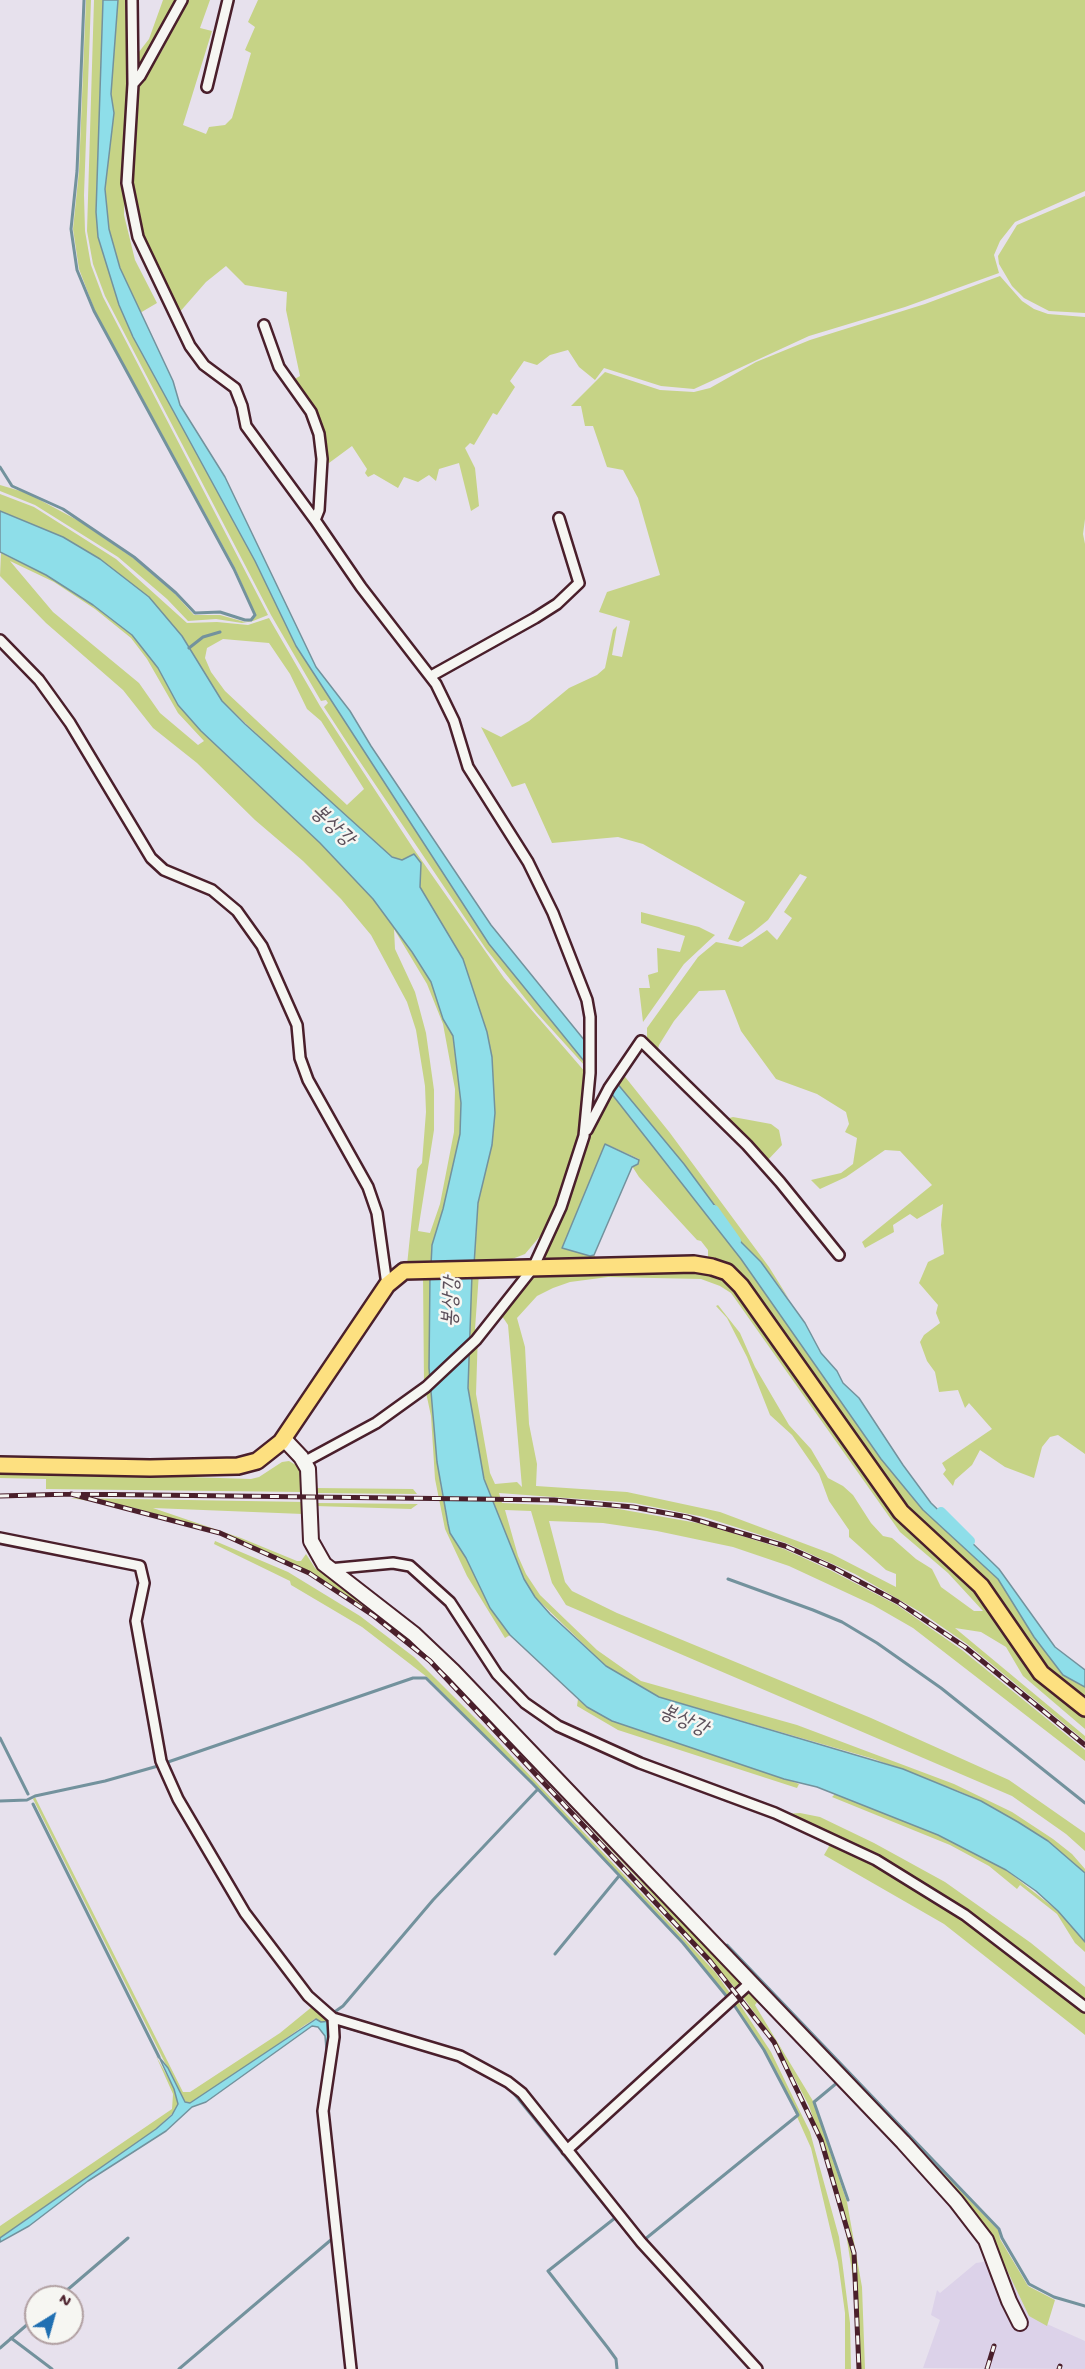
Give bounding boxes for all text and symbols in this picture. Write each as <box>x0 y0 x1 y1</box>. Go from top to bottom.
water label: 봉상강 <box>304 800 358 854</box>
water label: 봉상강 <box>439 1276 467 1328</box>
water label: 봉상강 <box>655 1700 711 1744</box>
north arrow <box>24 2285 84 2345</box>
text: N <box>54 2291 74 2313</box>

